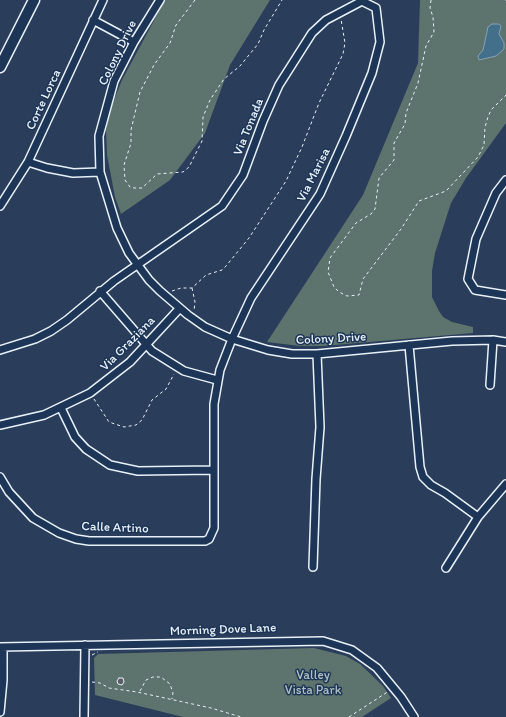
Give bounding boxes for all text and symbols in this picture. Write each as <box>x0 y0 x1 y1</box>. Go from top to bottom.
street label: Colony Drive <box>96 18 140 88</box>
street label: Corte Lorca <box>23 67 65 133</box>
street label: Via Tonada <box>230 96 268 158</box>
street label: Via Marisa <box>294 145 334 205</box>
street label: Via Graziana <box>97 313 159 375</box>
street label: Colony Drive <box>295 329 367 349</box>
street label: Calle Artino <box>81 519 149 537</box>
street label: Morning Dove Lane <box>170 620 276 640</box>
park label: Valley Vista Park <box>285 668 341 699</box>

